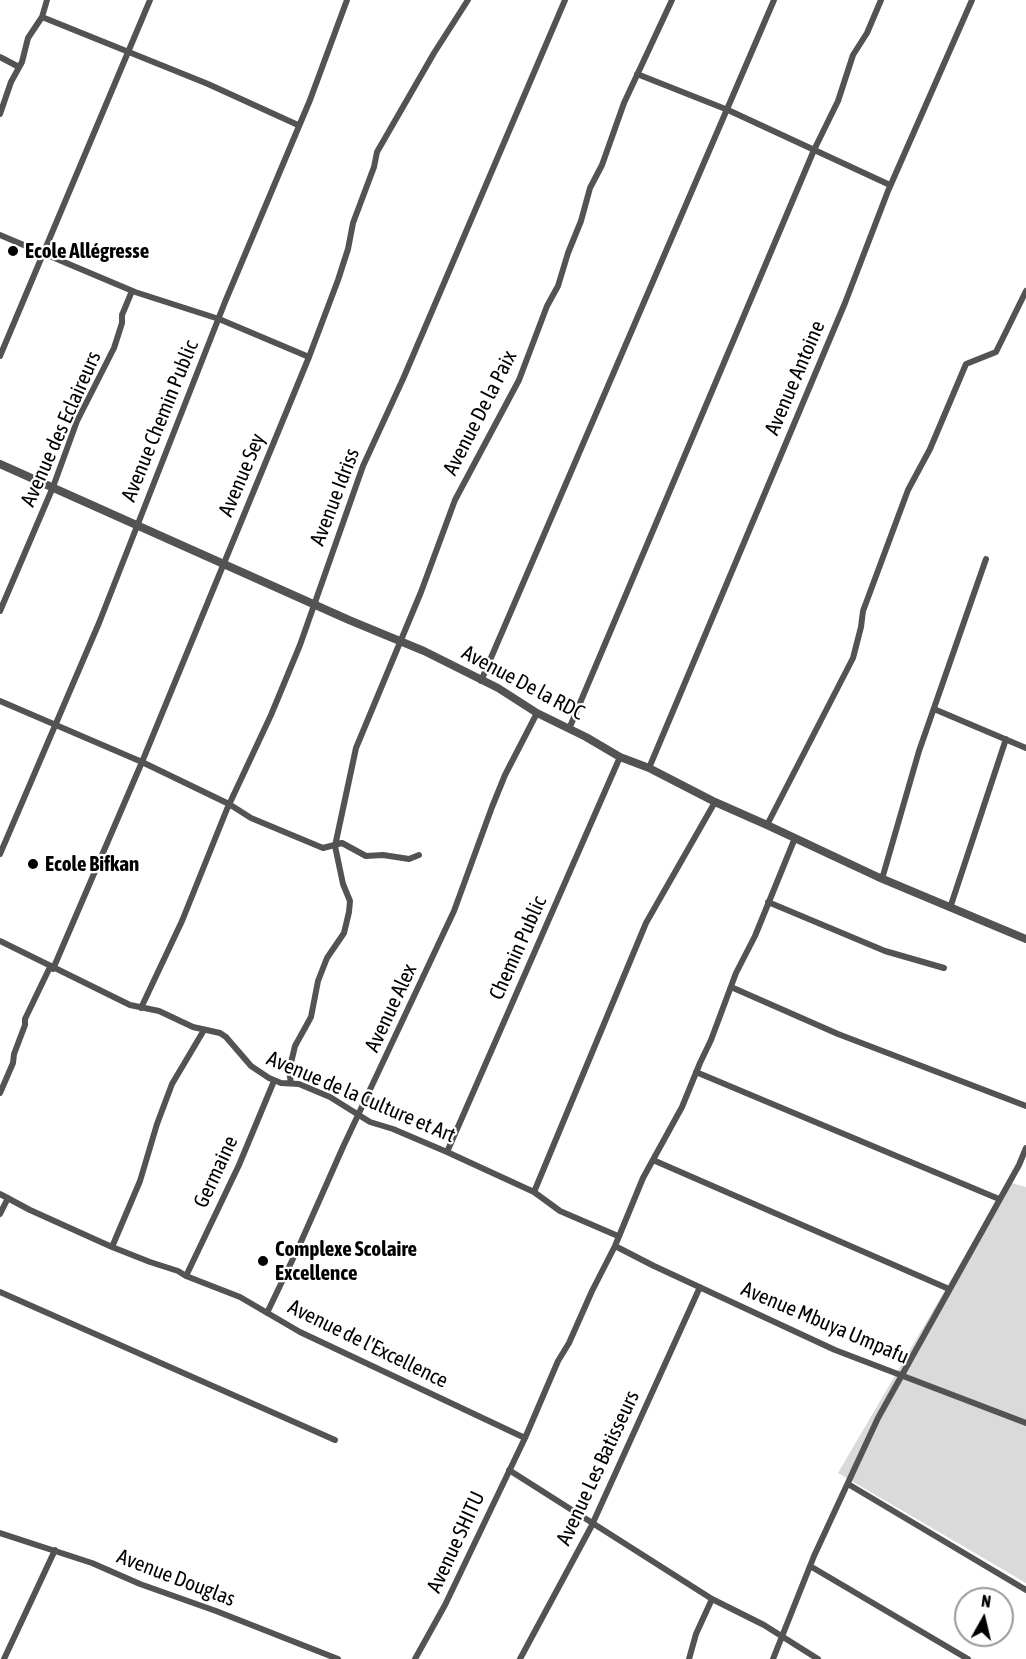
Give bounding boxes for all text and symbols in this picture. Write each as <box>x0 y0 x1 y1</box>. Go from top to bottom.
place label: Ecole Allégresse <box>25 238 149 264</box>
marker: Ecole Allégresse <box>6 244 20 258</box>
street label: Avenue Antoine <box>760 317 830 439</box>
street label: Avenue Chemin Public <box>116 337 204 505</box>
street label: Avenue De la Paix <box>438 347 522 479</box>
street label: Avenue des Eclaireurs <box>15 348 107 510</box>
street label: Avenue Sey <box>213 430 271 520</box>
street label: Avenue Idriss <box>305 445 365 549</box>
street label: Avenue De la RDC <box>457 640 589 726</box>
place label: Ecole Bifkan <box>45 851 139 877</box>
marker: Ecole Bifkan <box>26 857 40 871</box>
street label: Chemin Public <box>484 892 552 1004</box>
street label: Avenue Alex <box>360 960 422 1056</box>
street label: Avenue de la Culture et Art <box>263 1046 459 1148</box>
street label: Germaine <box>188 1132 244 1212</box>
place label: Complexe Scolaire Excellence <box>275 1236 417 1286</box>
marker: Complexe Scolaire Excellence <box>256 1254 270 1268</box>
street label: Avenue Mbuya Umpafu <box>737 1276 913 1370</box>
street label: Avenue de l'Excellence <box>284 1294 452 1394</box>
street label: Avenue Les Batisseurs <box>551 1387 645 1549</box>
street label: Avenue SHITU <box>422 1487 490 1597</box>
street label: Avenue Douglas <box>113 1544 239 1612</box>
north arrow <box>954 1587 1014 1647</box>
text: N <box>980 1592 992 1611</box>

